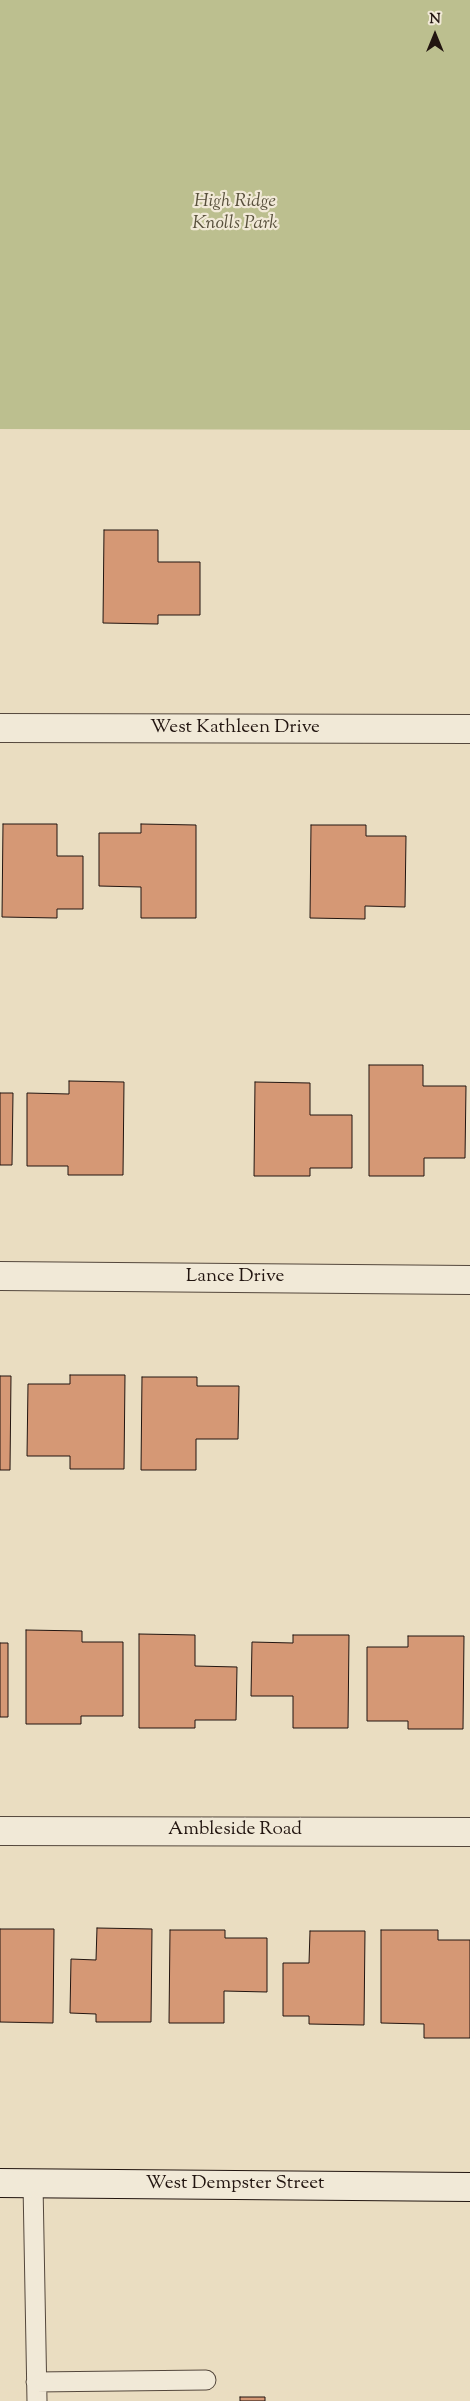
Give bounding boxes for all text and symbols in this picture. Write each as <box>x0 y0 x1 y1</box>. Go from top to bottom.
north arrow <box>410 10 460 60</box>
text: N <box>429 10 441 30</box>
park label: High Ridge Knolls Park <box>192 192 278 236</box>
street label: West Kathleen Drive <box>150 718 320 740</box>
street label: Lance Drive <box>186 1267 284 1289</box>
street label: Ambleside Road <box>168 1820 302 1842</box>
street label: West Dempster Street <box>145 2174 325 2196</box>

